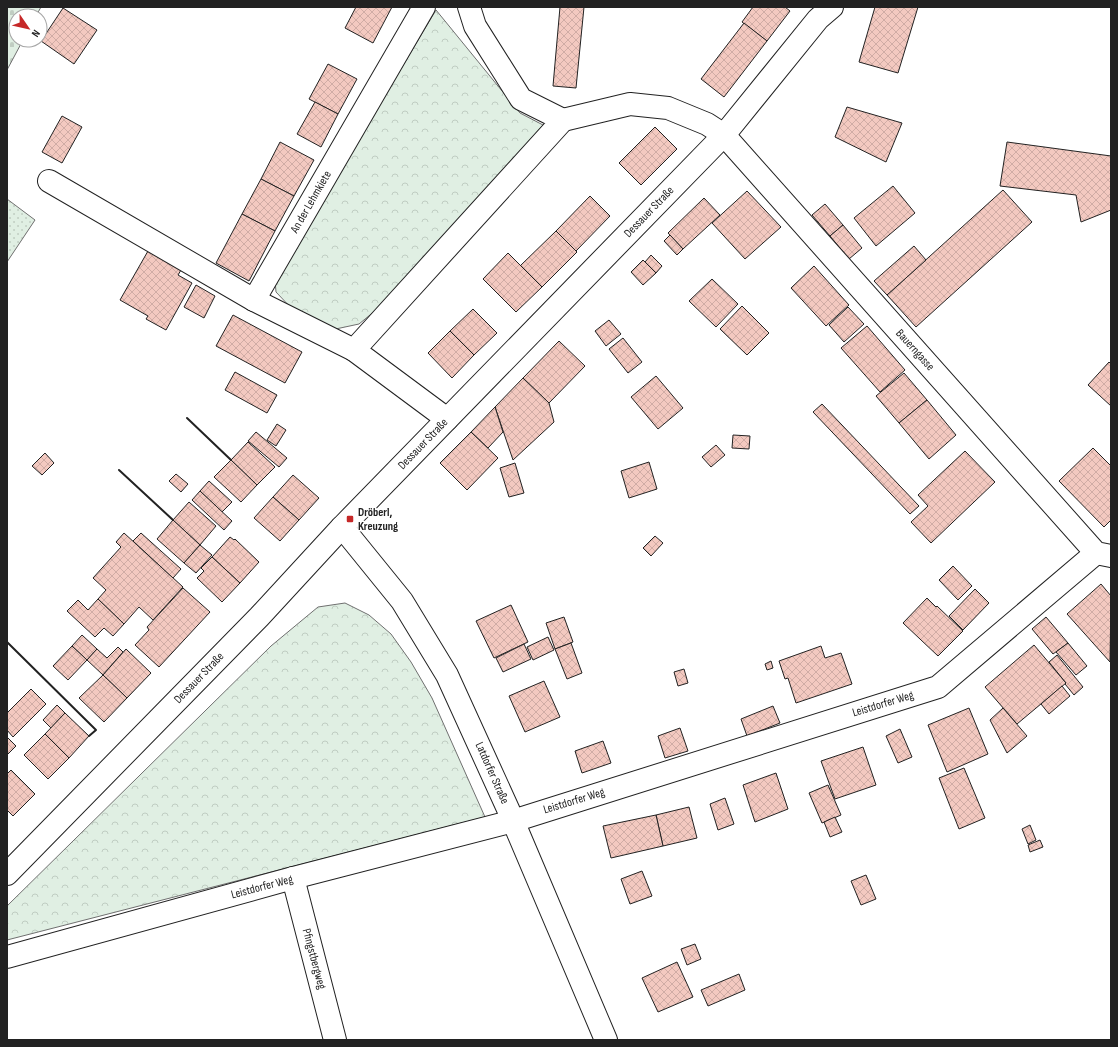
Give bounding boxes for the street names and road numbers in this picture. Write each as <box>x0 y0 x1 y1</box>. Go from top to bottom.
street label: An der Lehmkiete <box>287 168 335 237</box>
street label: Dessauer Straße <box>621 183 677 241</box>
street label: Bauerngasse <box>892 326 938 374</box>
street label: Dessauer Straße <box>395 415 451 473</box>
street label: Dessauer Straße <box>171 649 227 707</box>
street label: Leistdorfer Weg <box>850 687 916 720</box>
street label: Latdorfer Straße <box>472 740 512 806</box>
street label: Leistdorfer Weg <box>541 784 607 817</box>
street label: Leistdorfer Weg <box>229 871 295 902</box>
street label: Pfingstbergweg <box>299 927 329 991</box>

